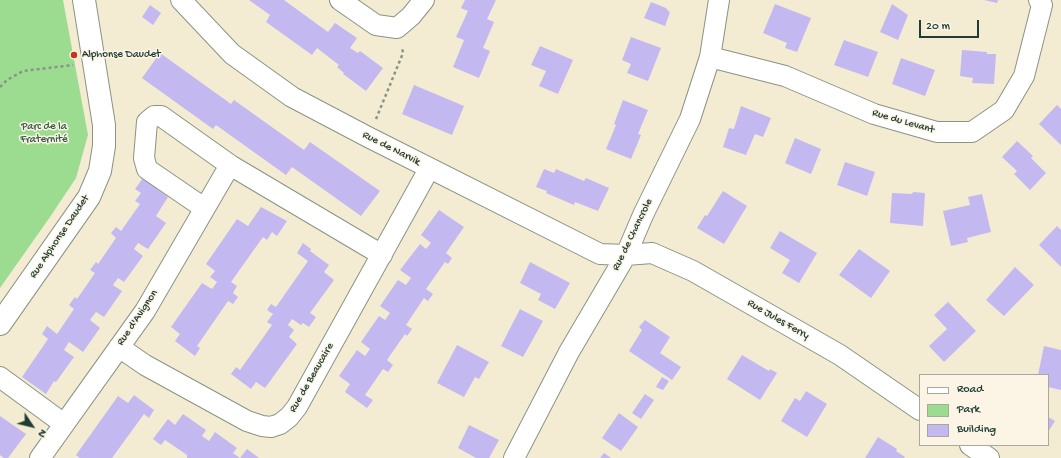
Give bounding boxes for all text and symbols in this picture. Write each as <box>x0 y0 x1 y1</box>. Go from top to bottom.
scale bar <box>921 12 981 38</box>
text: 20 m <box>926 20 950 34</box>
place label: Alphonse Daudet <box>82 48 161 62</box>
marker: Alphonse Daudet <box>69 50 79 60</box>
street label: Rue du Levant <box>871 107 935 137</box>
park label: Parc de la Fraternité <box>20 120 68 146</box>
street label: Rue de Narvik <box>360 129 422 169</box>
street label: Rue Alphonse Daudet <box>27 193 93 281</box>
street label: Rue de Chancrole <box>610 197 656 273</box>
street label: Rue d'Avignon <box>114 288 162 348</box>
street label: Rue Jules Ferry <box>745 297 811 343</box>
street label: Rue de Beaucaire <box>287 341 337 415</box>
legend <box>919 374 1049 446</box>
text: Road <box>957 383 983 397</box>
text: Park <box>957 403 980 417</box>
north arrow <box>12 406 52 446</box>
text: Building <box>957 423 996 437</box>
text: N <box>35 426 49 439</box>

